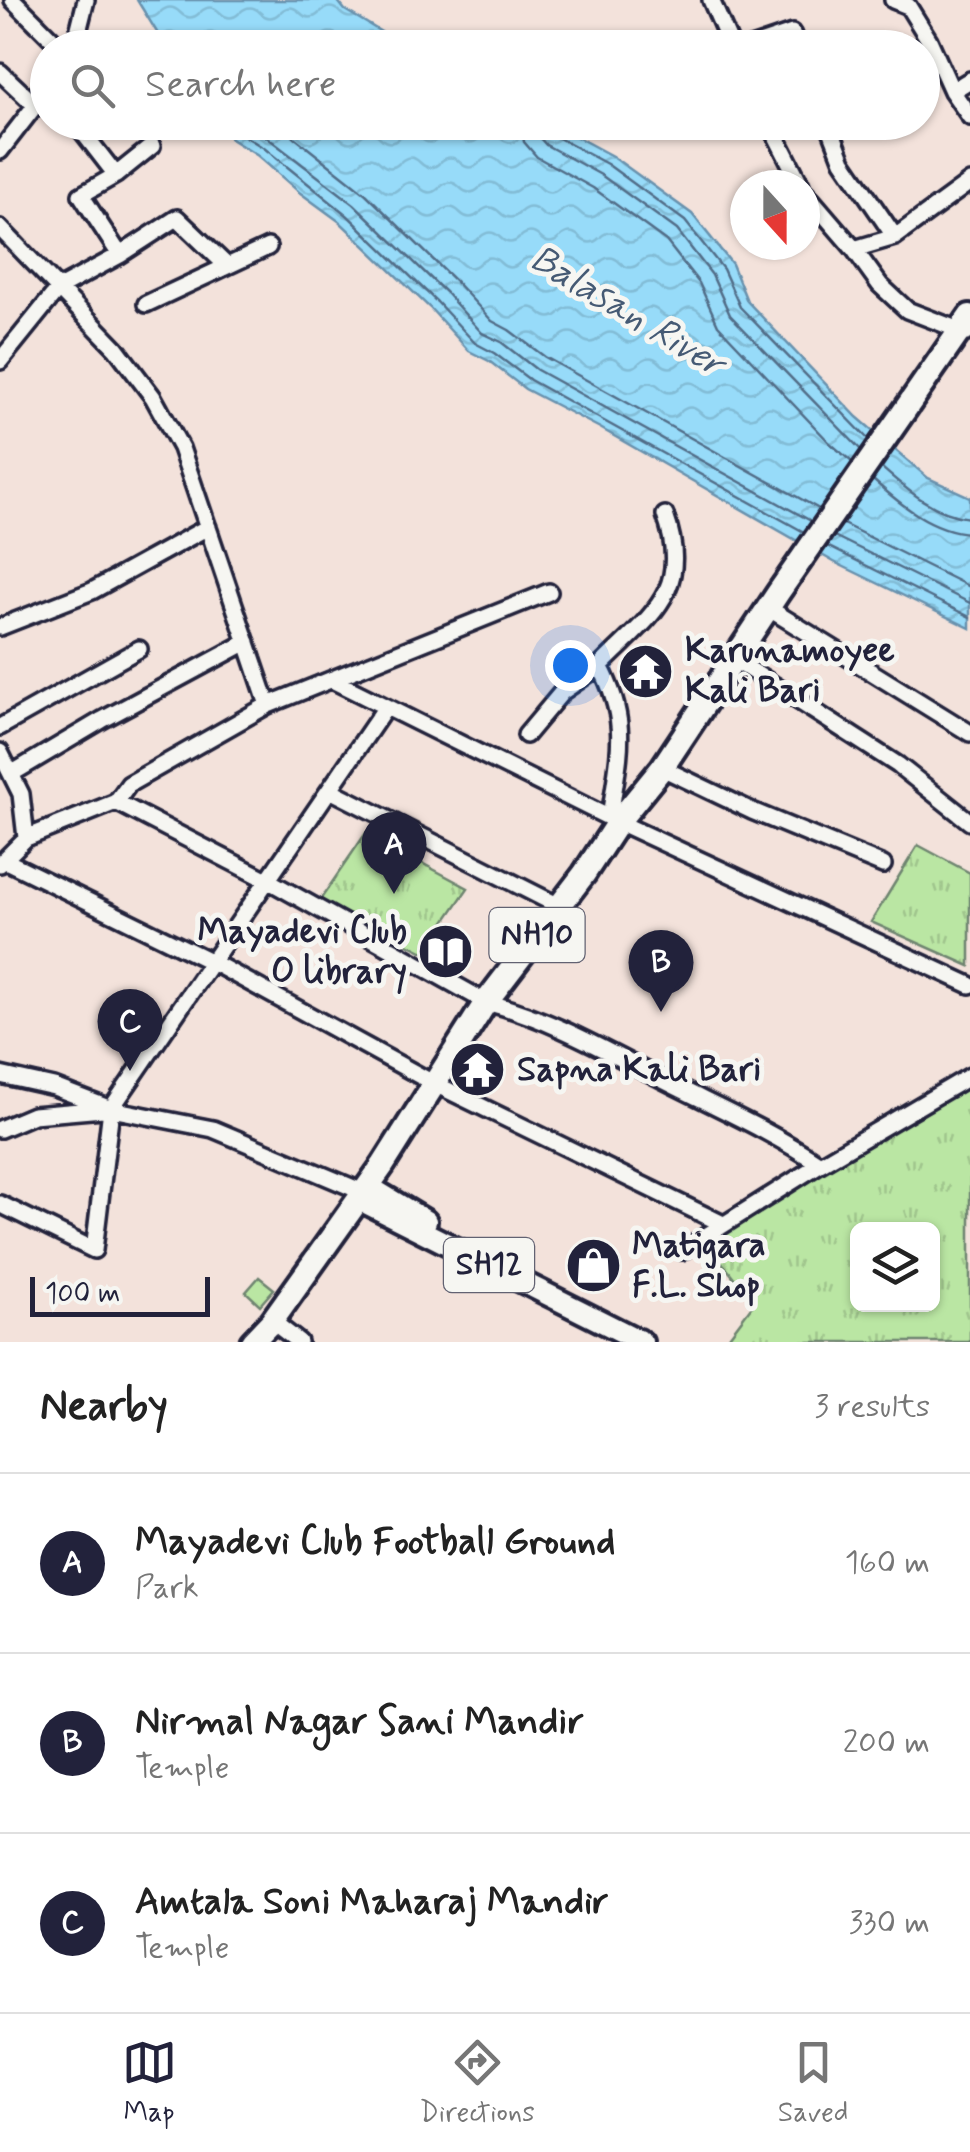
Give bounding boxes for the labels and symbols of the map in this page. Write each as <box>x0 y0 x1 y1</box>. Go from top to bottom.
north arrow <box>730 170 820 260</box>
water label: Balasan River <box>521 235 737 391</box>
place label: Karunamoyee Kali Bari <box>685 628 895 714</box>
your location <box>545 640 596 691</box>
temple icon: Karunamoyee Kali Bari <box>616 641 676 701</box>
pin: A <box>362 812 426 894</box>
road number: NH10 <box>490 908 584 962</box>
place label: Mayadevi Club O library <box>198 909 407 995</box>
library icon: Mayadevi Club O library <box>416 922 476 982</box>
pin: B <box>628 930 694 1012</box>
pin: C <box>98 988 162 1071</box>
temple icon: Sapna Kali Bari <box>448 1040 508 1100</box>
place label: Sapna Kali Bari <box>517 1047 761 1093</box>
place label: Matigara F.L. Shop <box>632 1223 766 1309</box>
shop icon: Matigara F.L. Shop <box>563 1236 623 1296</box>
road number: SH12 <box>444 1238 534 1292</box>
scale bar <box>30 1272 210 1316</box>

